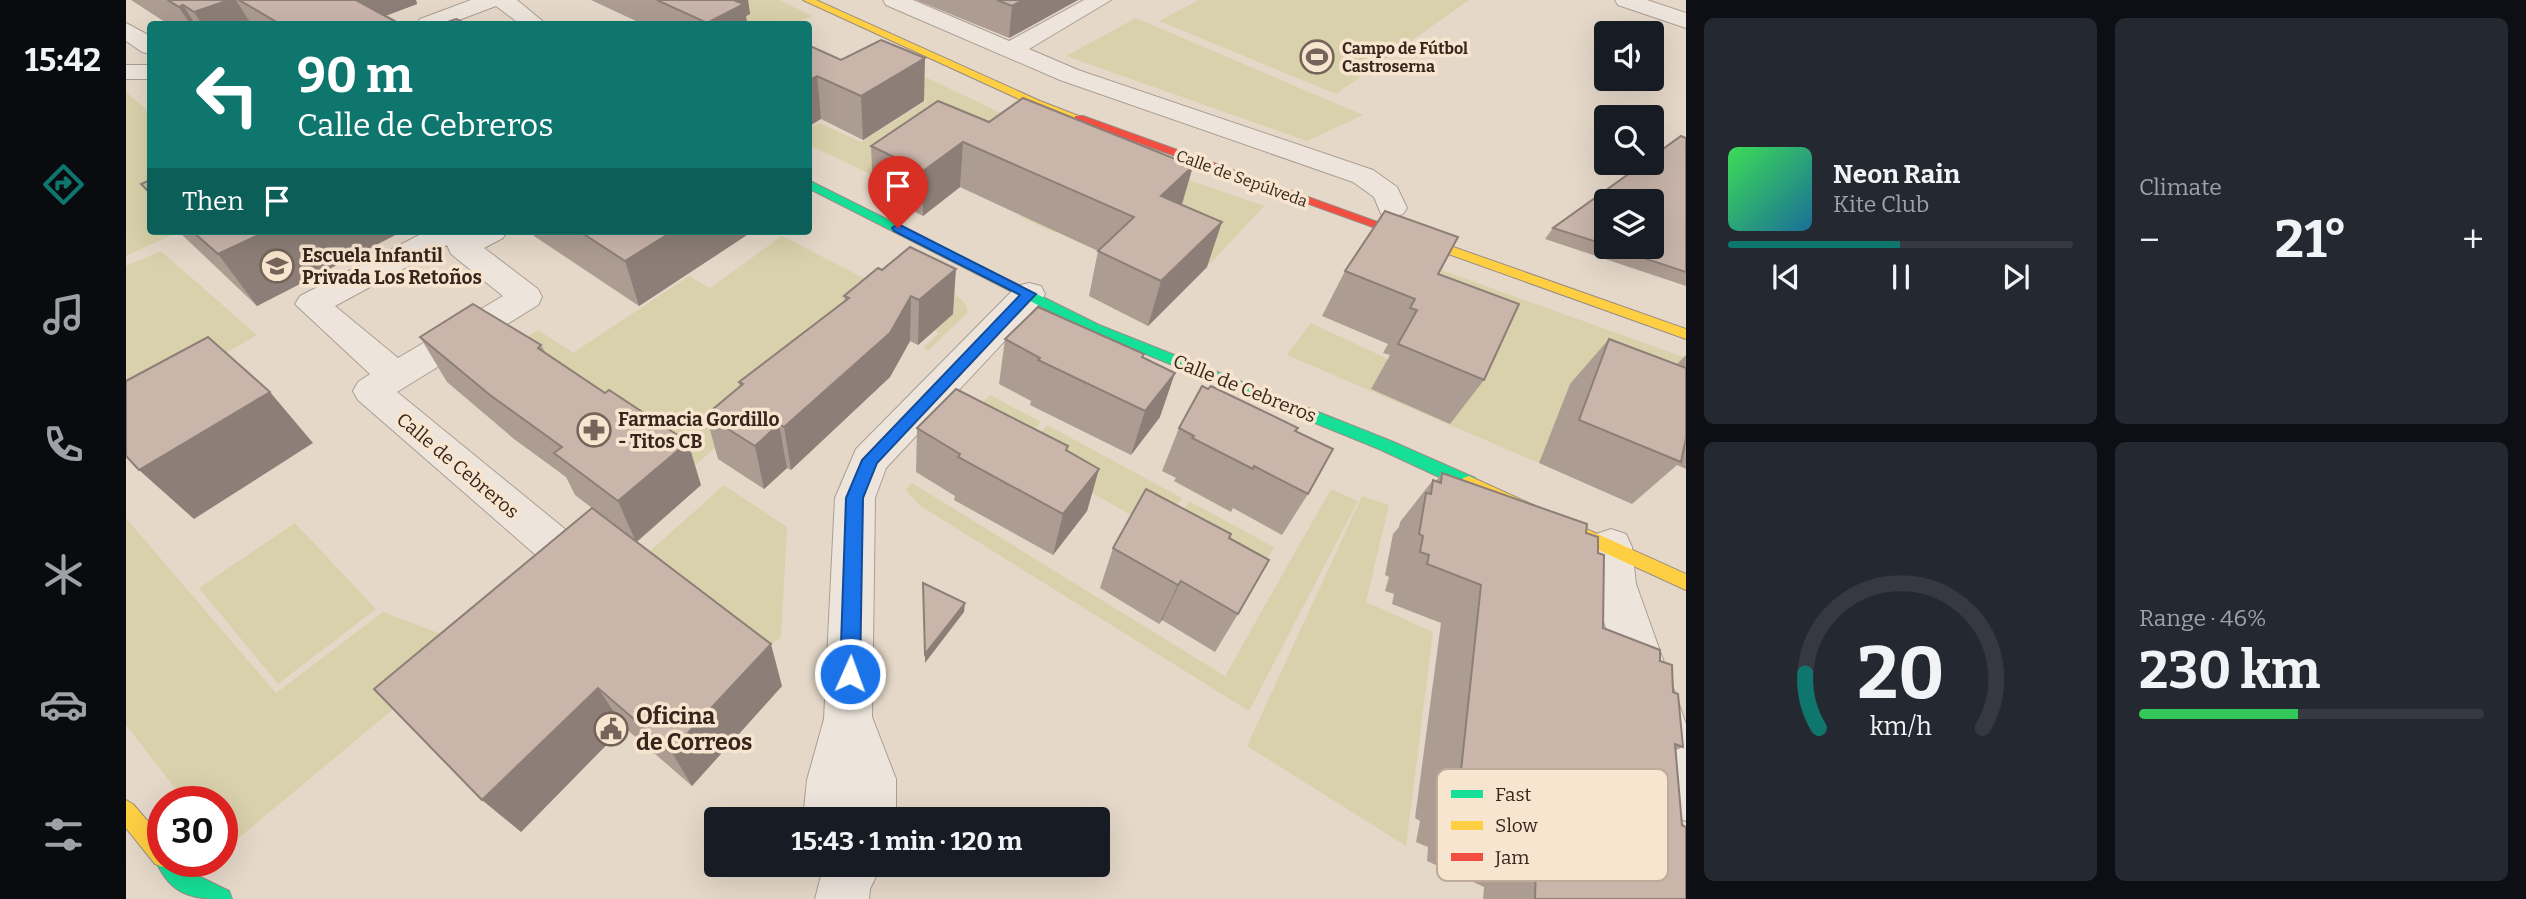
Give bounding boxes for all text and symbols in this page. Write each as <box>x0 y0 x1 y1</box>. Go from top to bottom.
map controls <box>1594 21 1664 259</box>
button: sound <box>1594 21 1664 91</box>
sports icon: Campo de Fútbol Castroserna <box>1298 38 1336 76</box>
place label: Campo de Fútbol Castroserna <box>1342 39 1468 76</box>
text: 15:42 <box>25 41 101 79</box>
text: 90 m <box>297 46 413 105</box>
icon: left <box>182 49 273 140</box>
button: search <box>1594 105 1664 175</box>
text: Calle de Cebreros <box>297 106 554 144</box>
street label: Calle de Sepúlveda <box>1174 146 1310 211</box>
pin <box>868 156 928 228</box>
text: Neon Rain <box>1833 159 1960 190</box>
icon: directions <box>39 160 88 209</box>
icon: arrive <box>879 167 917 205</box>
text: Climate <box>2139 173 2222 201</box>
icon: arrive <box>258 182 296 220</box>
text: Then <box>182 186 244 217</box>
button: layers <box>1594 189 1664 259</box>
text: Kite Club <box>1833 190 1929 218</box>
text: 21° <box>2275 208 2347 271</box>
text: − <box>2139 217 2160 263</box>
text: + <box>2462 217 2484 263</box>
place label: Escuela Infantil Privada Los Retoños <box>302 244 482 289</box>
school or university icon: Escuela Infantil Privada Los Retoños <box>258 247 296 285</box>
icon: previous <box>1767 258 1805 296</box>
icon: pause <box>1882 258 1920 296</box>
icon: next <box>1997 258 2035 296</box>
icon: music <box>39 290 88 339</box>
street label: Calle de Cebreros <box>1170 349 1320 428</box>
street label: Calle de Cebreros <box>392 408 523 523</box>
place label: Farmacia Gordillo - Titos CB <box>618 408 780 453</box>
pharmacy icon: Farmacia Gordillo - Titos CB <box>575 411 613 449</box>
icon: phone <box>39 420 88 469</box>
icon: climate <box>39 550 88 599</box>
text: Range · 46% <box>2139 604 2266 632</box>
text: 20 <box>1857 630 1944 717</box>
position arrow <box>813 637 887 711</box>
text: 230 km <box>2139 639 2320 702</box>
icon: car <box>39 680 88 729</box>
place label: Oficina de Correos <box>636 702 752 756</box>
public building icon: Oficina de Correos <box>592 710 630 748</box>
text: km/h <box>1870 711 1932 741</box>
legend <box>1437 769 1668 881</box>
text: Fast <box>1495 783 1532 806</box>
speed limit sign: 30 <box>147 786 238 877</box>
icon: filters <box>39 810 88 859</box>
text: Slow <box>1495 814 1538 837</box>
text: 15:43 · 1 min · 120 m <box>792 826 1022 857</box>
text: Jam <box>1494 846 1529 869</box>

